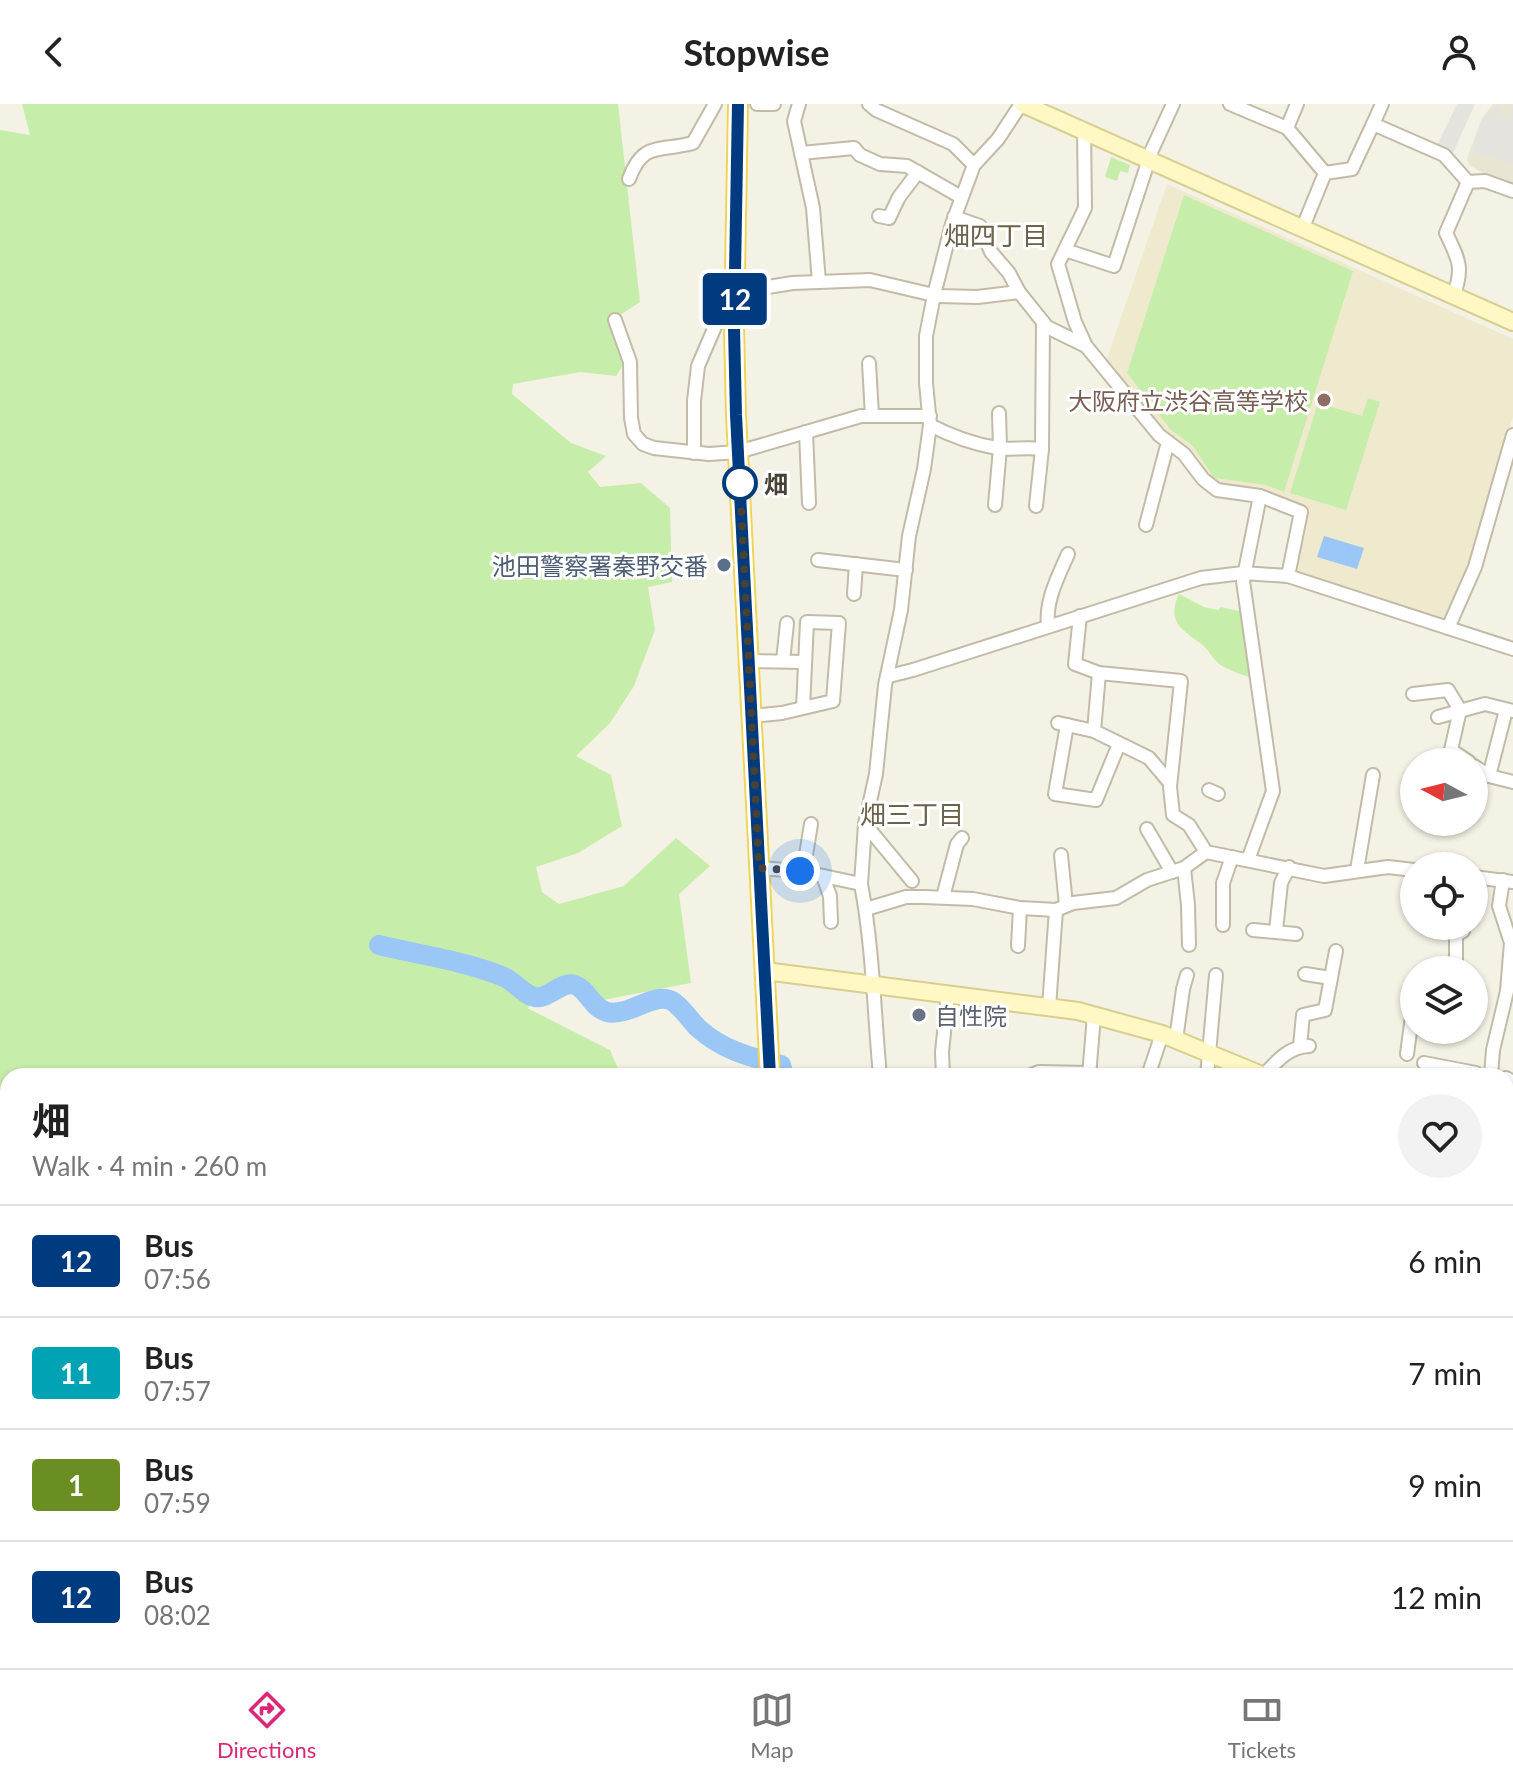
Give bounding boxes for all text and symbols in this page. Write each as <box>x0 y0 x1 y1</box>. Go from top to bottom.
icon: back <box>32 30 76 74</box>
text: Stopwise <box>683 30 830 74</box>
icon: person <box>1437 30 1481 74</box>
district label: 畑四丁目 <box>944 219 1048 251</box>
line badge: 12 <box>699 273 771 325</box>
text: 12 <box>719 282 751 316</box>
place label: 大阪府立渋谷高等学校 <box>1068 386 1308 415</box>
marker: 大阪府立渋谷高等学校 <box>1315 391 1333 409</box>
marker: 畑 <box>723 466 757 500</box>
place label: 畑 <box>764 469 788 498</box>
place label: 池田警察署秦野交番 <box>492 551 708 580</box>
marker: 池田警察署秦野交番 <box>715 556 733 574</box>
north arrow <box>1400 748 1488 836</box>
map controls <box>1400 748 1488 1044</box>
district label: 畑三丁目 <box>860 798 964 830</box>
your location <box>780 851 820 891</box>
button: locate <box>1400 852 1488 940</box>
button: layers <box>1400 956 1488 1044</box>
place label: 自性院 <box>935 1001 1007 1030</box>
marker: 自性院 <box>910 1006 928 1024</box>
button: heart <box>1398 1094 1482 1178</box>
text: 畑 <box>32 1097 70 1143</box>
text: Walk · 4 min · 260 m <box>32 1150 267 1182</box>
text: Bus <box>144 1227 194 1263</box>
text: 6 min <box>1408 1243 1482 1279</box>
text: 12 <box>60 1244 92 1278</box>
text: 07:56 <box>144 1263 211 1295</box>
text: Bus <box>144 1339 194 1375</box>
text: 7 min <box>1408 1355 1482 1391</box>
text: 11 <box>60 1356 92 1390</box>
text: 07:57 <box>144 1375 211 1407</box>
text: Bus <box>144 1451 194 1487</box>
text: 9 min <box>1408 1467 1482 1503</box>
text: 1 <box>68 1468 84 1502</box>
text: 07:59 <box>144 1487 211 1519</box>
text: Bus <box>144 1563 194 1599</box>
text: 12 min <box>1391 1579 1482 1615</box>
text: 12 <box>60 1580 92 1614</box>
text: 08:02 <box>144 1599 211 1631</box>
tab: Directions <box>217 1688 316 1763</box>
tab: Map <box>750 1688 794 1763</box>
tab: Tickets <box>1228 1688 1296 1763</box>

